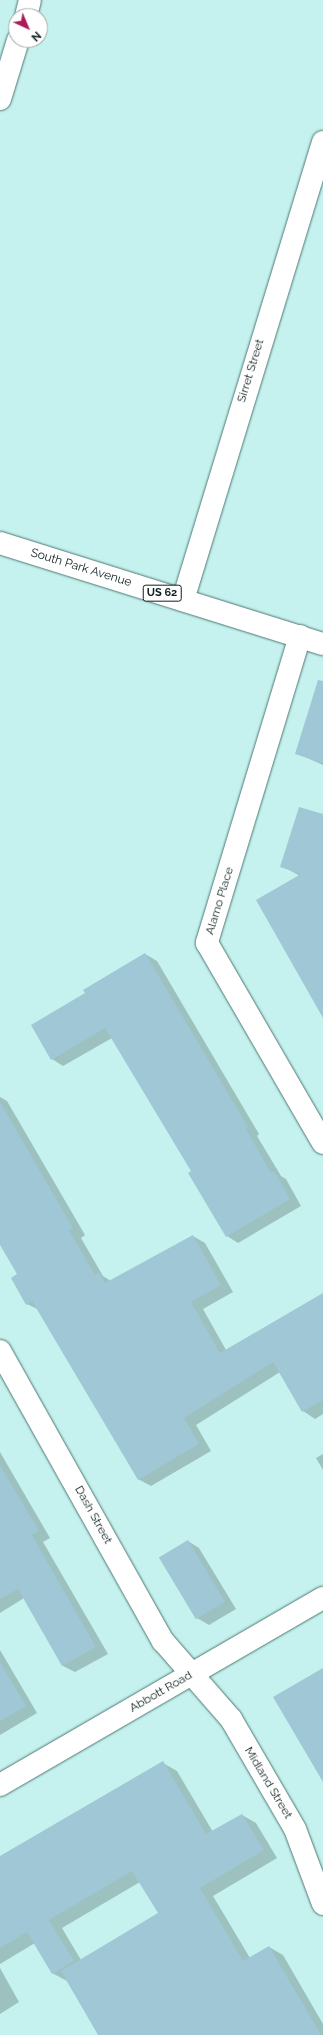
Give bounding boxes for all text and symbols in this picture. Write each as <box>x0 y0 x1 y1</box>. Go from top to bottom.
north arrow <box>8 8 48 48</box>
text: N <box>28 29 44 44</box>
street label: Sirret Street <box>235 338 267 404</box>
street label: South Park Avenue <box>29 546 133 590</box>
road number: US 62 <box>142 584 182 602</box>
street label: Alamo Place <box>203 865 237 937</box>
street label: Dash Street <box>71 1483 115 1547</box>
street label: Abbott Road <box>127 1668 195 1716</box>
street label: Midland Street <box>241 1744 295 1822</box>

